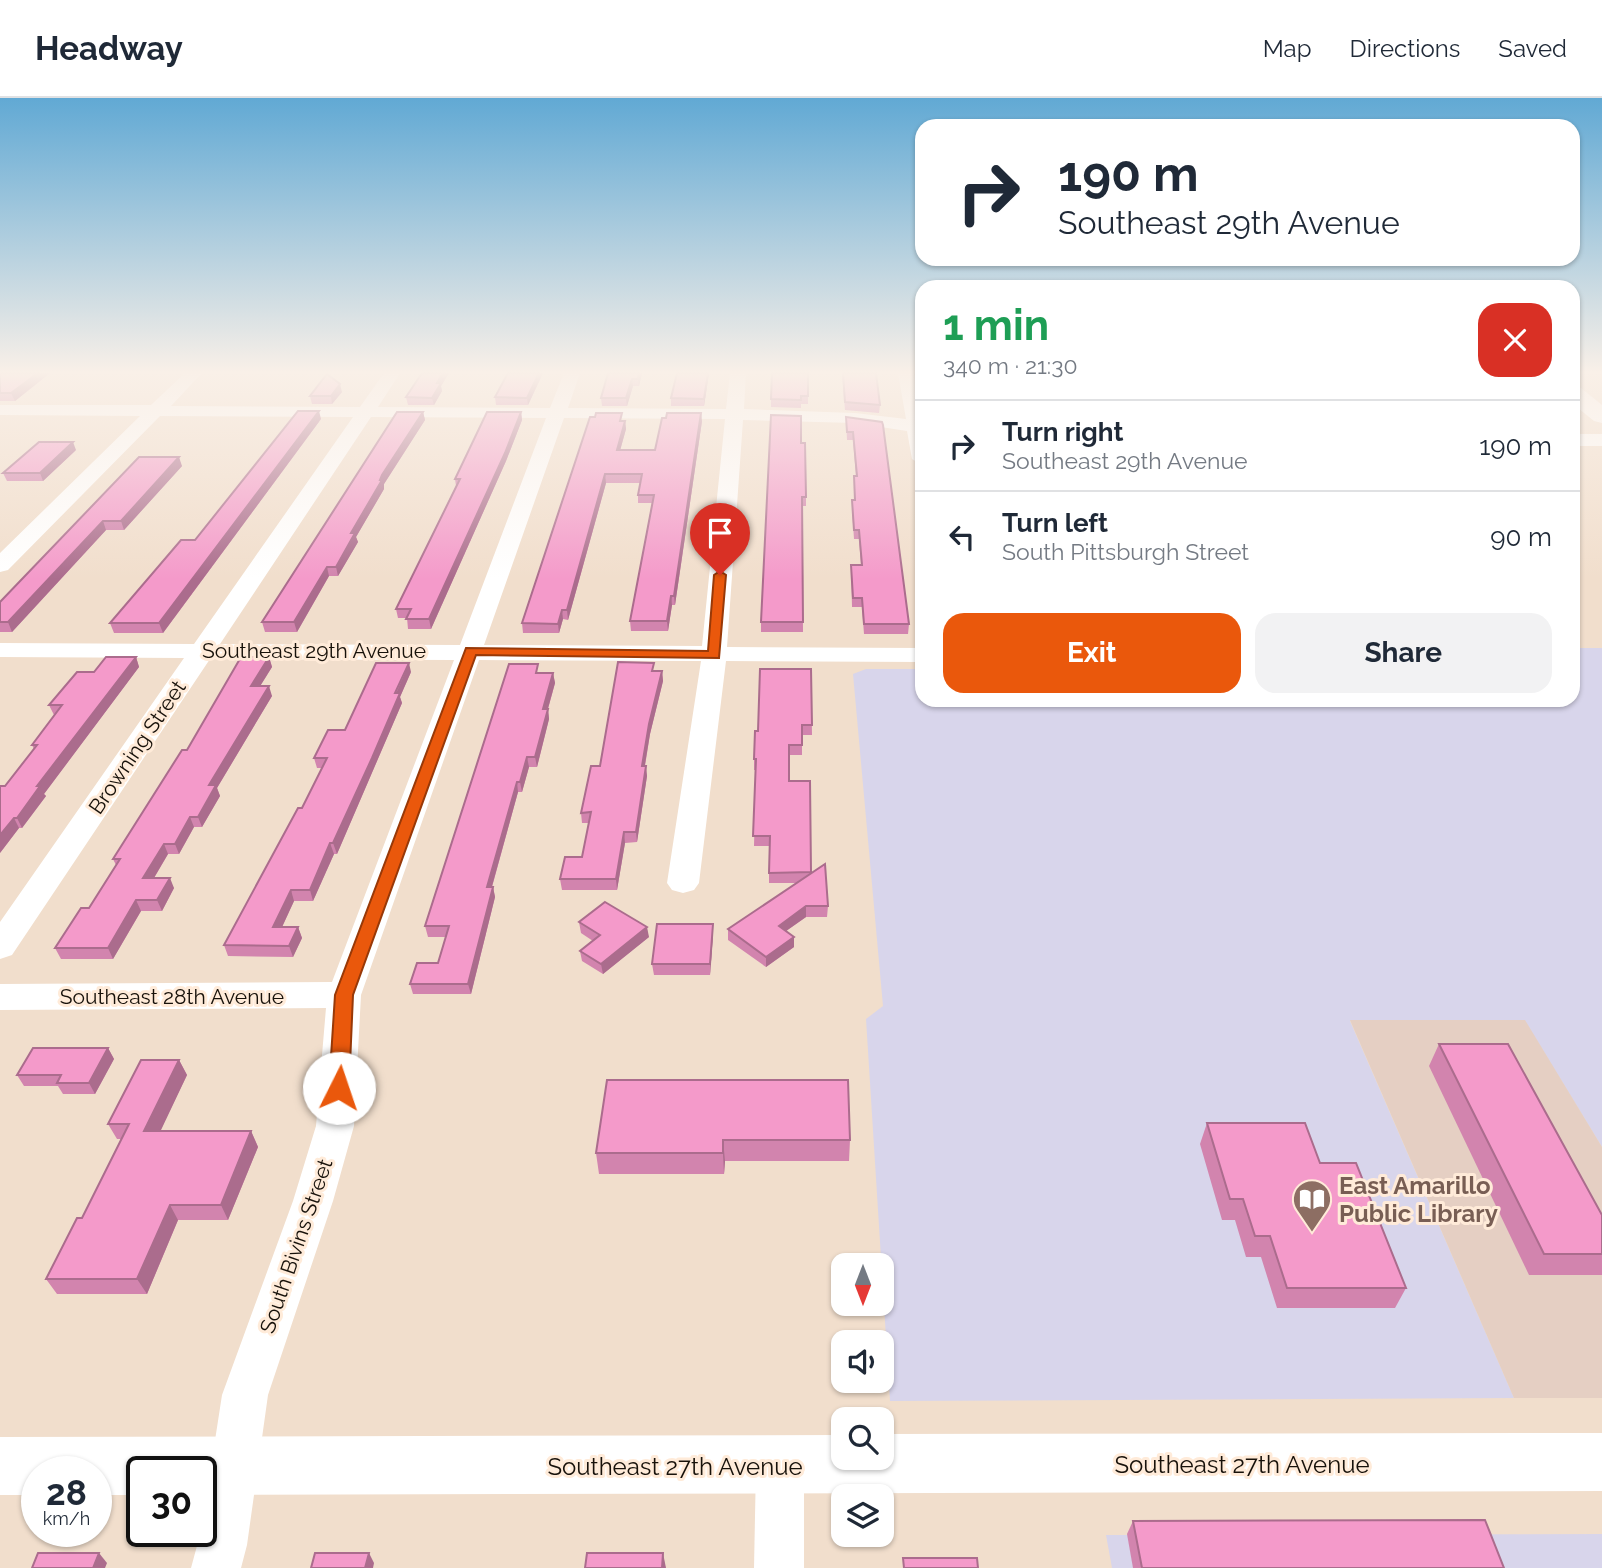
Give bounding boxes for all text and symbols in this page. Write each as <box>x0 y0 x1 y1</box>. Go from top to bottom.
text: Headway <box>35 29 183 68</box>
text: Map <box>1263 34 1312 63</box>
text: Directions <box>1350 34 1460 63</box>
text: Saved <box>1498 34 1567 63</box>
text: 190 m <box>1058 145 1199 202</box>
icon: right <box>943 147 1034 238</box>
text: Southeast 29th Avenue <box>1058 204 1400 241</box>
text: 1 min <box>943 301 1049 350</box>
button: close <box>1478 303 1552 377</box>
text: 340 m · 21:30 <box>943 352 1078 379</box>
text: Turn right <box>1002 417 1123 447</box>
icon: right <box>943 427 981 465</box>
text: 190 m <box>1479 431 1552 461</box>
text: Southeast 29th Avenue <box>1002 447 1248 474</box>
pin <box>690 503 750 575</box>
text: Turn left <box>1002 508 1108 538</box>
icon: arrive <box>701 514 739 552</box>
icon: left <box>943 518 981 556</box>
text: 90 m <box>1490 522 1552 552</box>
text: South Pittsburgh Street <box>1002 538 1249 565</box>
button: Exit <box>943 613 1241 693</box>
button: Share <box>1255 613 1552 693</box>
street label: Southeast 29th Avenue <box>202 638 426 663</box>
street label: Browning Street <box>83 675 191 819</box>
street label: Southeast 28th Avenue <box>60 984 284 1009</box>
position arrow <box>302 1051 376 1125</box>
street label: South Bivins Street <box>254 1156 338 1336</box>
place label: East Amarillo Public Library <box>1339 1171 1498 1228</box>
library icon: East Amarillo Public Library <box>1291 1178 1333 1233</box>
north arrow <box>831 1253 894 1316</box>
map controls <box>831 1253 894 1547</box>
button: sound <box>831 1330 894 1393</box>
button: search <box>831 1407 894 1470</box>
street label: Southeast 27th Avenue <box>1114 1450 1370 1479</box>
street label: Southeast 27th Avenue <box>547 1452 803 1481</box>
speed limit sign: 30 <box>126 1456 217 1547</box>
text: 28 <box>46 1472 87 1513</box>
button: layers <box>831 1484 894 1547</box>
text: km/h <box>43 1508 90 1529</box>

